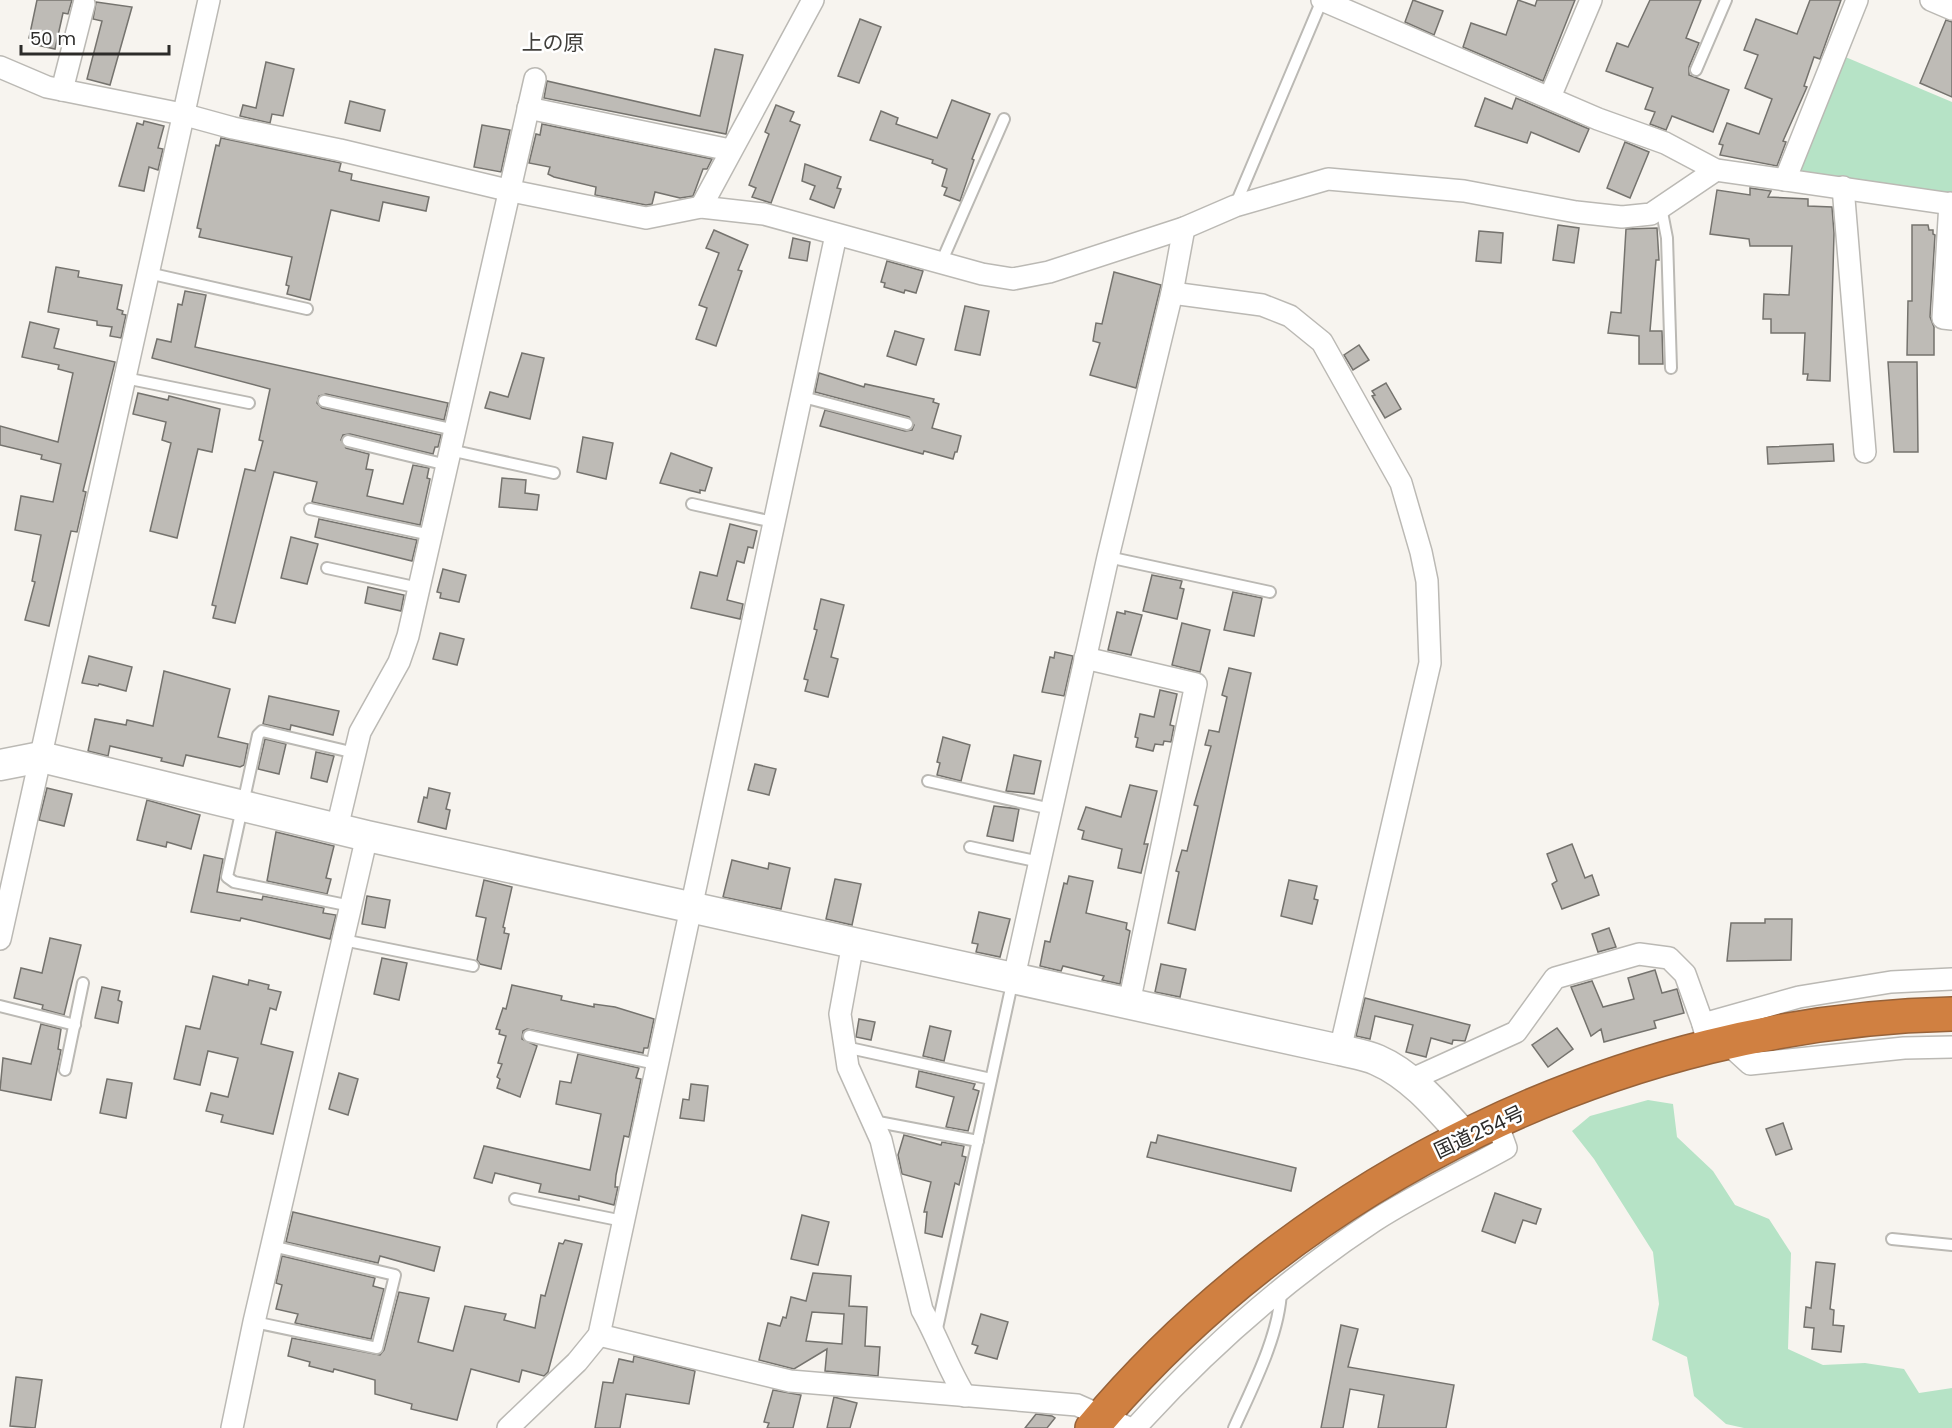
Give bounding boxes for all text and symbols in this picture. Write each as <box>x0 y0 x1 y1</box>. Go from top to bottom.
scale bar <box>21 18 170 56</box>
text: 50 m <box>30 26 76 51</box>
district label: 上の原 <box>522 28 585 57</box>
street label: 国道254号 <box>1429 1099 1529 1165</box>

